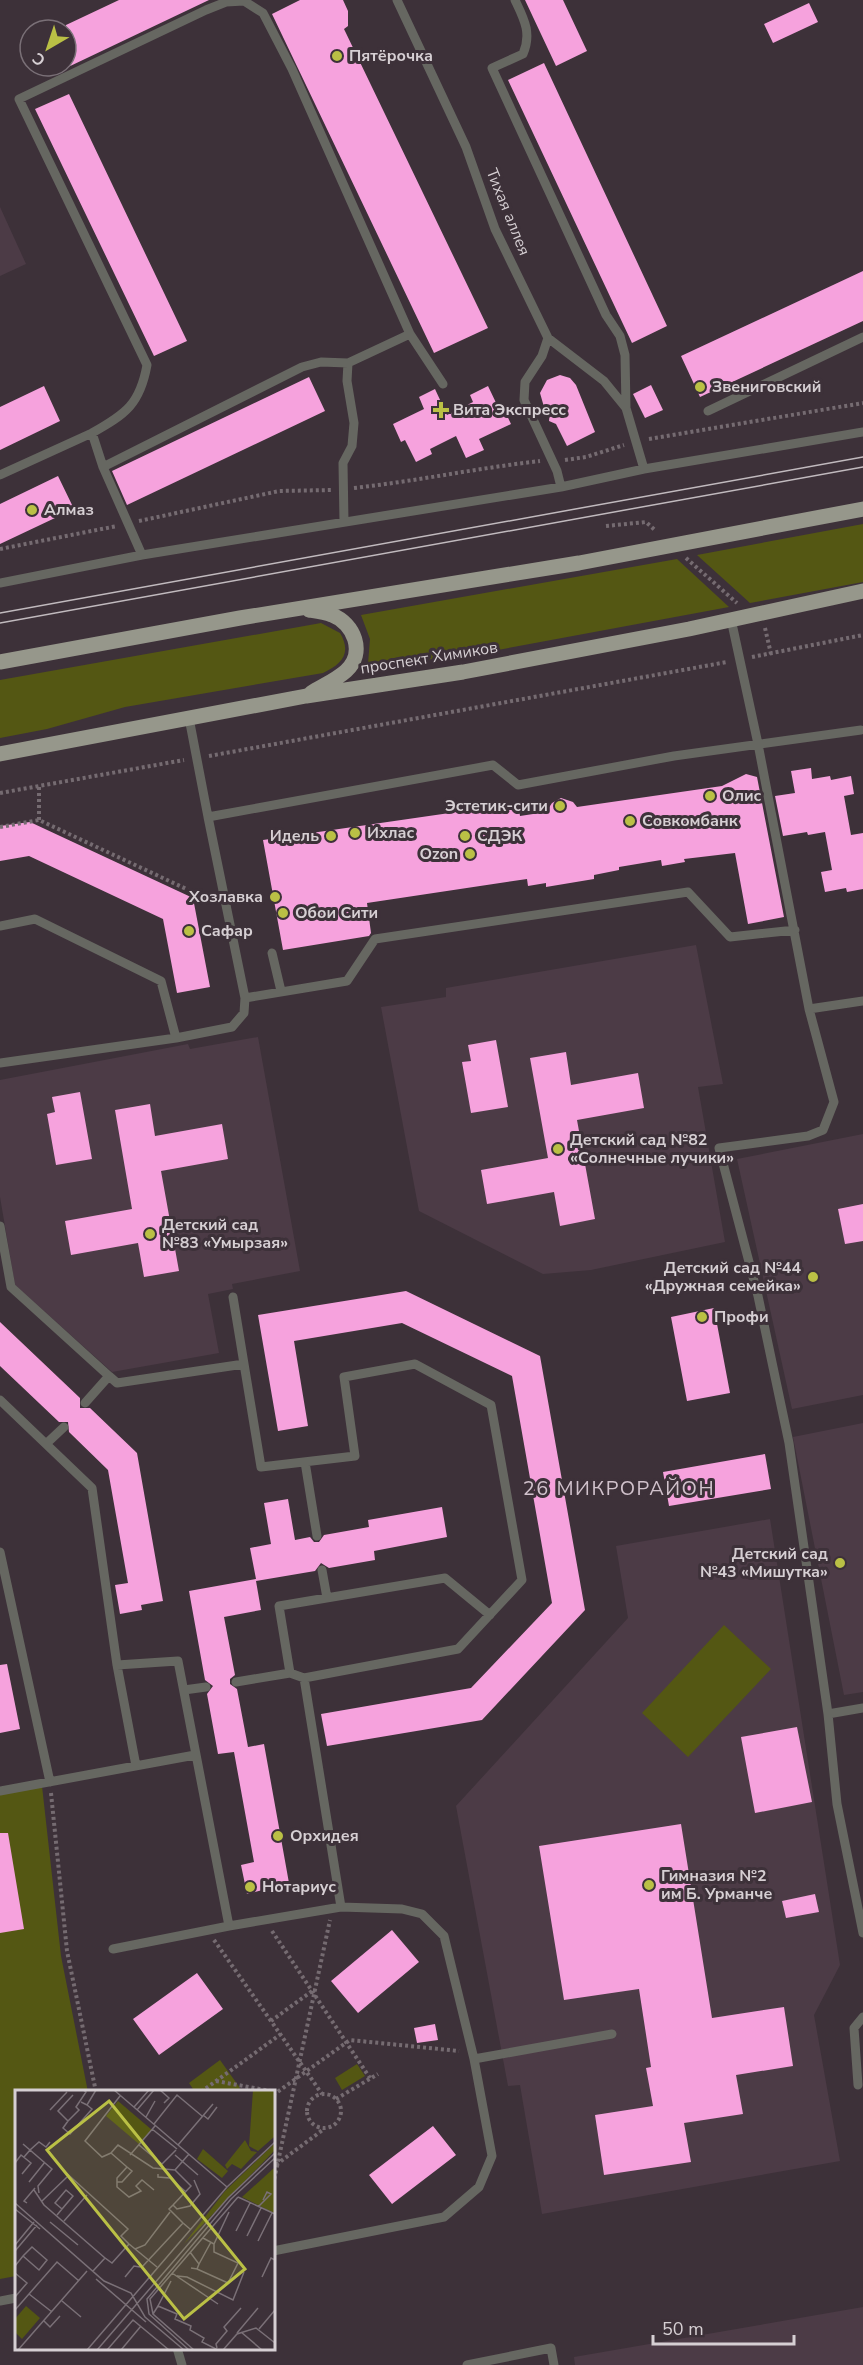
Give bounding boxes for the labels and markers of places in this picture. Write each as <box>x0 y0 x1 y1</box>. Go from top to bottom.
place label: Пятёрочка <box>349 45 433 67</box>
marker: Пятёрочка <box>330 49 344 63</box>
place label: Звениговский <box>712 376 821 398</box>
marker: Звениговский <box>693 380 707 394</box>
place label: Вита Экспресс <box>453 399 566 421</box>
marker: Вита Экспресс <box>434 403 448 417</box>
place label: Алмаз <box>44 499 94 521</box>
marker: Алмаз <box>25 503 39 517</box>
place label: Олис <box>722 785 762 807</box>
marker: Олис <box>703 789 717 803</box>
place label: Эстетик-сити <box>445 795 548 817</box>
marker: Эстетик-сити <box>553 799 567 813</box>
place label: Совкомбанк <box>642 810 739 832</box>
marker: Совкомбанк <box>623 814 637 828</box>
place label: Ихлас <box>367 822 414 844</box>
place label: Идель <box>270 825 319 847</box>
place label: СДЭК <box>477 825 523 847</box>
marker: Ихлас <box>348 826 362 840</box>
marker: Идель <box>324 829 338 843</box>
marker: СДЭК <box>458 829 472 843</box>
place label: Ozon <box>419 843 458 865</box>
marker: Ozon <box>463 847 477 861</box>
place label: Хозлавка <box>188 886 263 908</box>
marker: Хозлавка <box>268 890 282 904</box>
place label: Обои Сити <box>295 902 378 924</box>
marker: Обои Сити <box>276 906 290 920</box>
place label: Сафар <box>201 920 253 942</box>
marker: Сафар <box>182 924 196 938</box>
place label: Детский сад №82 «Солнечные лучики» <box>570 1129 734 1169</box>
marker: Детский сад №82 «Солнечные лучики» <box>551 1142 565 1156</box>
place label: Детский сад №83 «Умырзая» <box>162 1214 288 1254</box>
marker: Детский сад №83 «Умырзая» <box>143 1227 157 1241</box>
place label: Детский сад №44 «Дружная семейка» <box>645 1257 801 1297</box>
marker: Детский сад №44 «Дружная семейка» <box>806 1270 820 1284</box>
place label: Профи <box>714 1306 769 1328</box>
marker: Профи <box>695 1310 709 1324</box>
place label: Детский сад №43 «Мишутка» <box>700 1543 828 1583</box>
marker: Детский сад №43 «Мишутка» <box>833 1556 847 1570</box>
place label: Орхидея <box>290 1825 359 1847</box>
marker: Орхидея <box>271 1829 285 1843</box>
place label: Гимназия №2 им Б. Урманче <box>661 1865 772 1905</box>
place label: Нотариус <box>262 1876 336 1898</box>
marker: Гимназия №2 им Б. Урманче <box>642 1878 656 1892</box>
marker: Нотариус <box>243 1880 257 1894</box>

